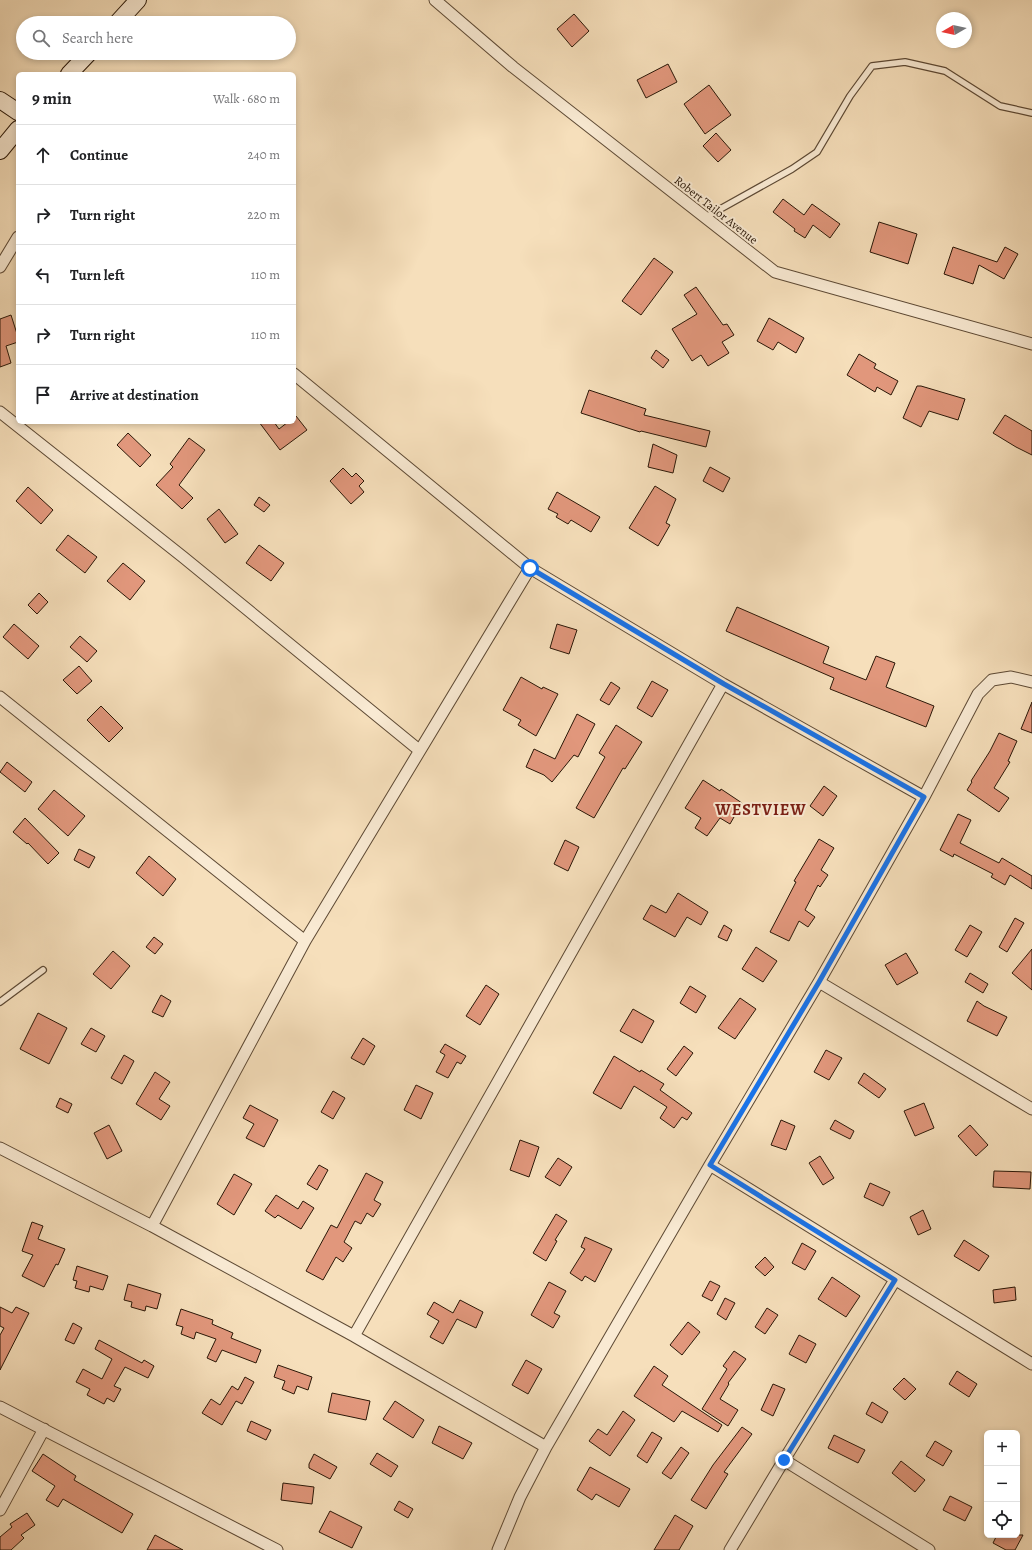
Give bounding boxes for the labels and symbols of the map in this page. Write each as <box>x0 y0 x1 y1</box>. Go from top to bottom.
north arrow <box>936 12 972 48</box>
street label: Robert Tailor Avenue <box>671 172 761 248</box>
route start <box>521 559 539 577</box>
district label: WESTVIEW <box>714 799 807 821</box>
route end <box>775 1451 793 1469</box>

